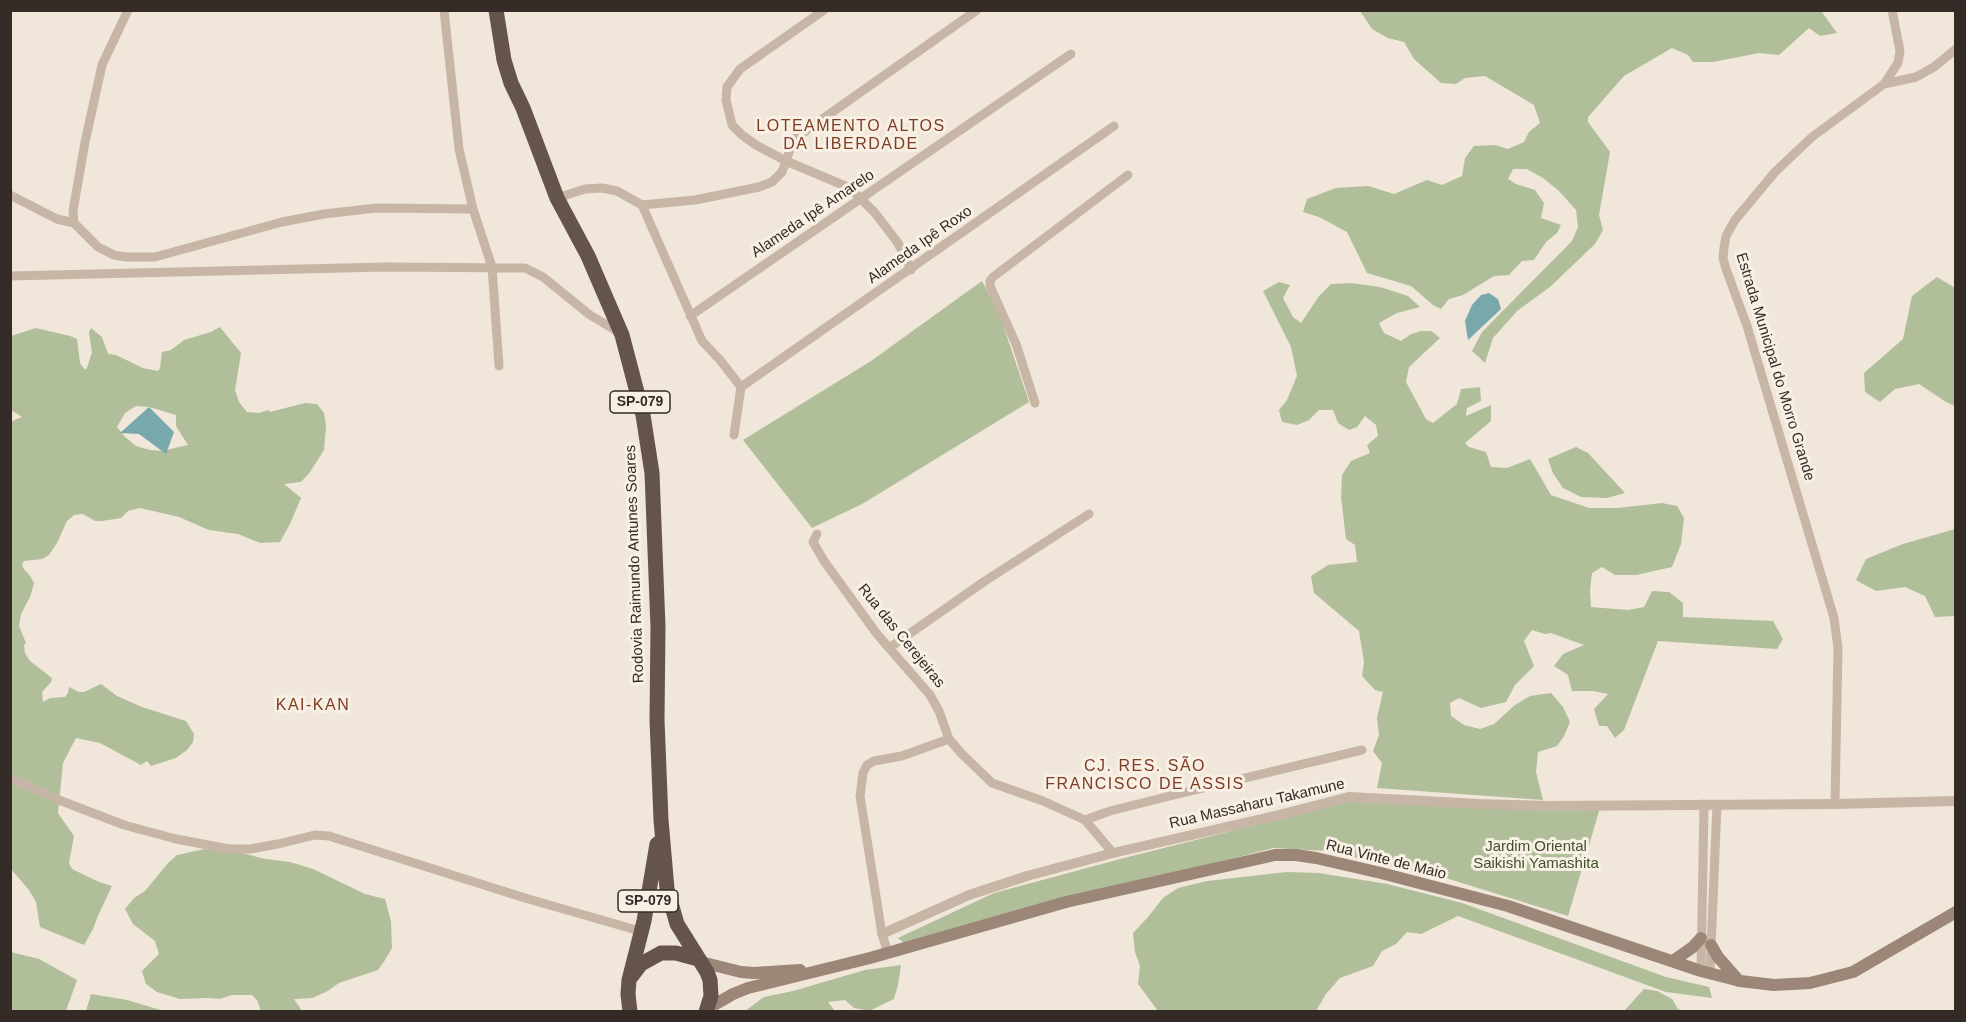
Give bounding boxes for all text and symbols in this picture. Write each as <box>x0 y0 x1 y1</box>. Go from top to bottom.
district label: LOTEAMENTO ALTOS DA LIBERDADE <box>756 117 946 155</box>
street label: Alameda Ipê Amarelo <box>748 166 878 262</box>
street label: Alameda Ipê Roxo <box>864 202 976 288</box>
street label: Estrada Municipal do Morro Grande <box>1732 251 1818 483</box>
road number: SP-079 <box>610 391 670 413</box>
street label: Rodovia Raimundo Antunes Soares <box>622 445 648 683</box>
street label: Rua das Cerejeiras <box>854 580 948 692</box>
district label: KAI-KAN <box>276 696 350 716</box>
district label: CJ. RES. SÃO FRANCISCO DE ASSIS <box>1045 757 1245 795</box>
street label: Rua Massaharu Takamune <box>1168 775 1346 833</box>
street label: Rua Vinte de Maio <box>1324 836 1448 884</box>
park label: Jardim Oriental Saikishi Yamashita <box>1473 838 1599 873</box>
road number: SP-079 <box>618 890 678 912</box>

